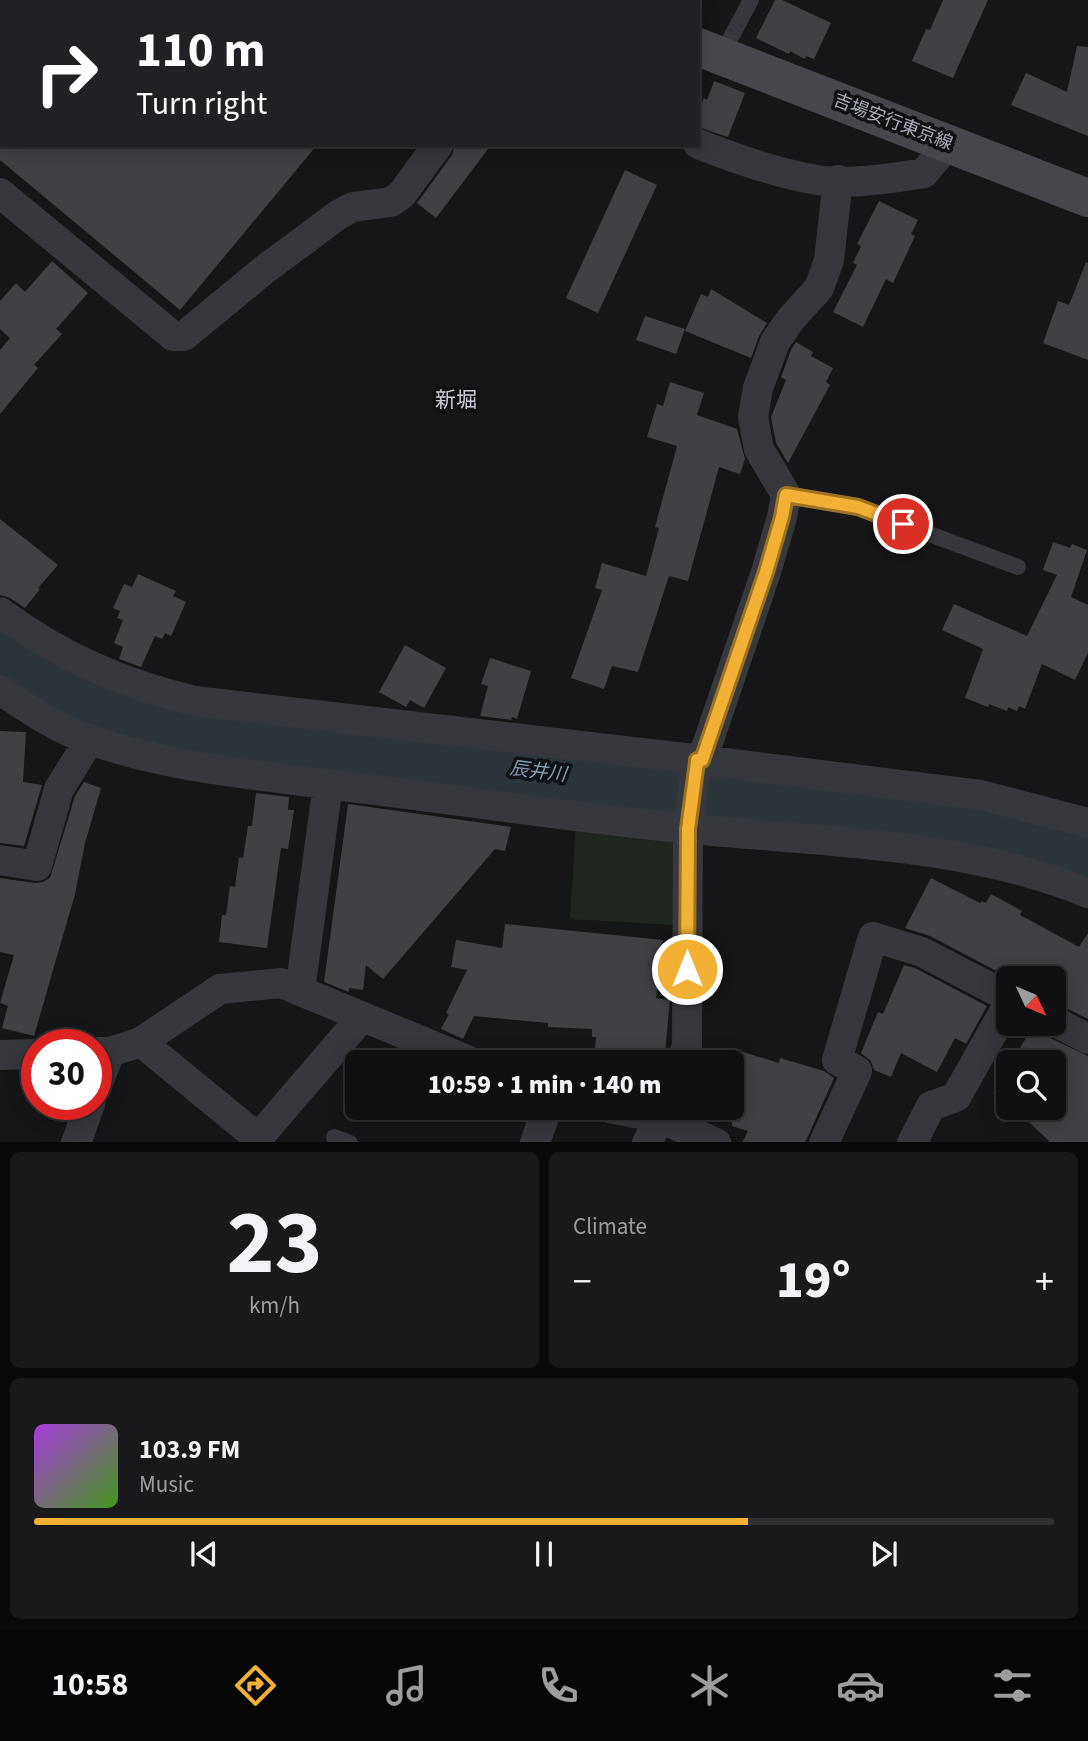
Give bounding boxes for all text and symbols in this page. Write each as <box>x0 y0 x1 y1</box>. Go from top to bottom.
text: 110 m <box>136 16 265 86</box>
icon: right <box>21 28 112 119</box>
text: Turn right <box>136 81 267 127</box>
street label: 吉場安行東京線 <box>830 88 956 156</box>
district label: 新堀 <box>435 385 477 415</box>
pin <box>873 494 933 554</box>
icon: arrive <box>884 505 922 543</box>
water label: 辰井川 <box>508 755 570 789</box>
position arrow <box>650 932 724 1006</box>
north arrow <box>996 966 1066 1036</box>
map controls <box>996 966 1066 1120</box>
speed limit sign: 30 <box>21 1029 112 1120</box>
button: search <box>996 1050 1066 1120</box>
text: 10:59 · 1 min · 140 m <box>428 1066 661 1103</box>
text: 23 <box>226 1179 323 1308</box>
text: Climate <box>573 1210 647 1243</box>
text: 19° <box>776 1244 851 1318</box>
text: − <box>573 1255 592 1309</box>
text: + <box>1035 1255 1054 1309</box>
text: km/h <box>249 1289 300 1322</box>
text: 103.9 FM <box>139 1431 240 1468</box>
text: Music <box>139 1468 194 1501</box>
icon: previous <box>185 1535 223 1573</box>
icon: pause <box>525 1535 563 1573</box>
icon: next <box>865 1535 903 1573</box>
icon: directions <box>231 1661 280 1710</box>
icon: music <box>382 1661 431 1710</box>
icon: phone <box>534 1661 583 1710</box>
icon: climate <box>685 1661 734 1710</box>
icon: car <box>836 1661 885 1710</box>
icon: filters <box>988 1661 1037 1710</box>
text: 10:58 <box>51 1662 128 1708</box>

